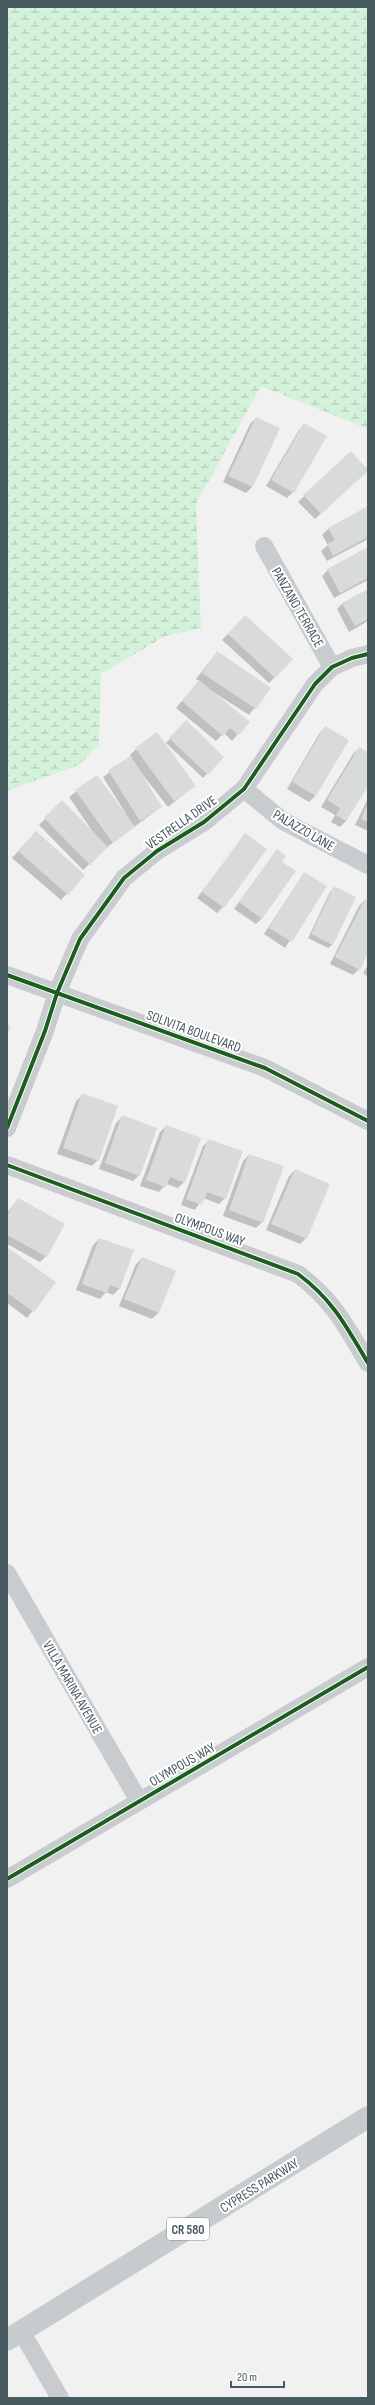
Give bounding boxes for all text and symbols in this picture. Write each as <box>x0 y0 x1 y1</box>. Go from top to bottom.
street label: PANZANO TERRACE <box>268 564 327 650</box>
street label: VESTRELLA DRIVE <box>142 792 220 853</box>
street label: PALAZZO LANE <box>270 806 338 855</box>
street label: SOLIVITA BOULEVARD <box>144 1006 244 1057</box>
street label: OLYMPOUS WAY <box>172 1209 247 1250</box>
street label: VILLA MARINA AVENUE <box>39 1638 106 1737</box>
street label: OLYMPOUS WAY <box>146 1739 218 1790</box>
street label: CYPRESS PARKWAY <box>217 2154 302 2216</box>
road number: CR 580 <box>167 2218 209 2240</box>
scale bar <box>231 2363 284 2389</box>
text: 20 m <box>237 2370 257 2385</box>

